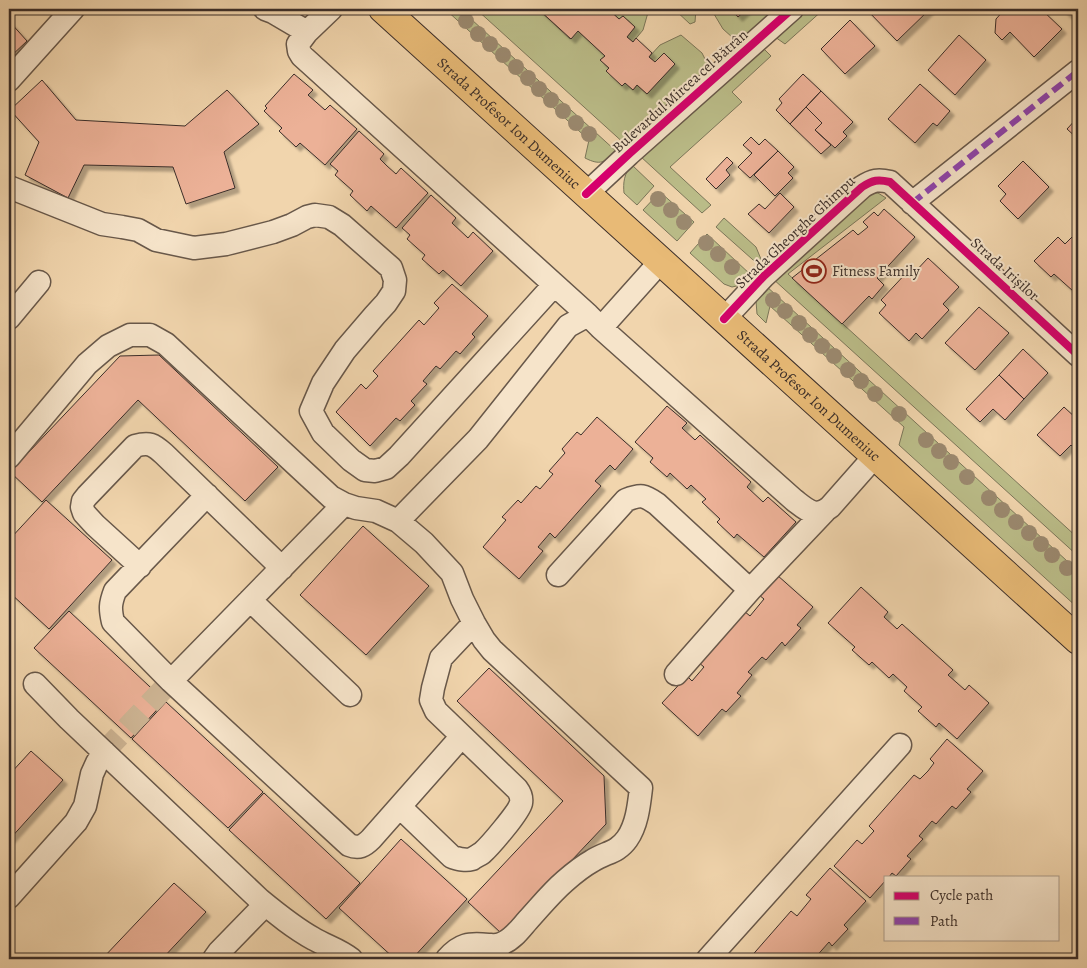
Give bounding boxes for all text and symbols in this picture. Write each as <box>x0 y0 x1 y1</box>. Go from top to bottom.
street label: Bulevardul Mircea cel Bătrân <box>608 25 752 157</box>
street label: Strada Profesor Ion Dumeniuc <box>433 53 585 194</box>
street label: Strada Gheorghe Ghimpu <box>731 171 860 293</box>
street label: Strada Irișilor <box>966 233 1044 305</box>
sports icon: Fitness Family <box>801 258 827 284</box>
place label: Fitness Family <box>832 261 920 281</box>
street label: Strada Profesor Ion Dumeniuc <box>733 325 885 466</box>
legend <box>884 876 1060 940</box>
text: Cycle path <box>930 885 993 905</box>
text: Path <box>930 911 958 931</box>

